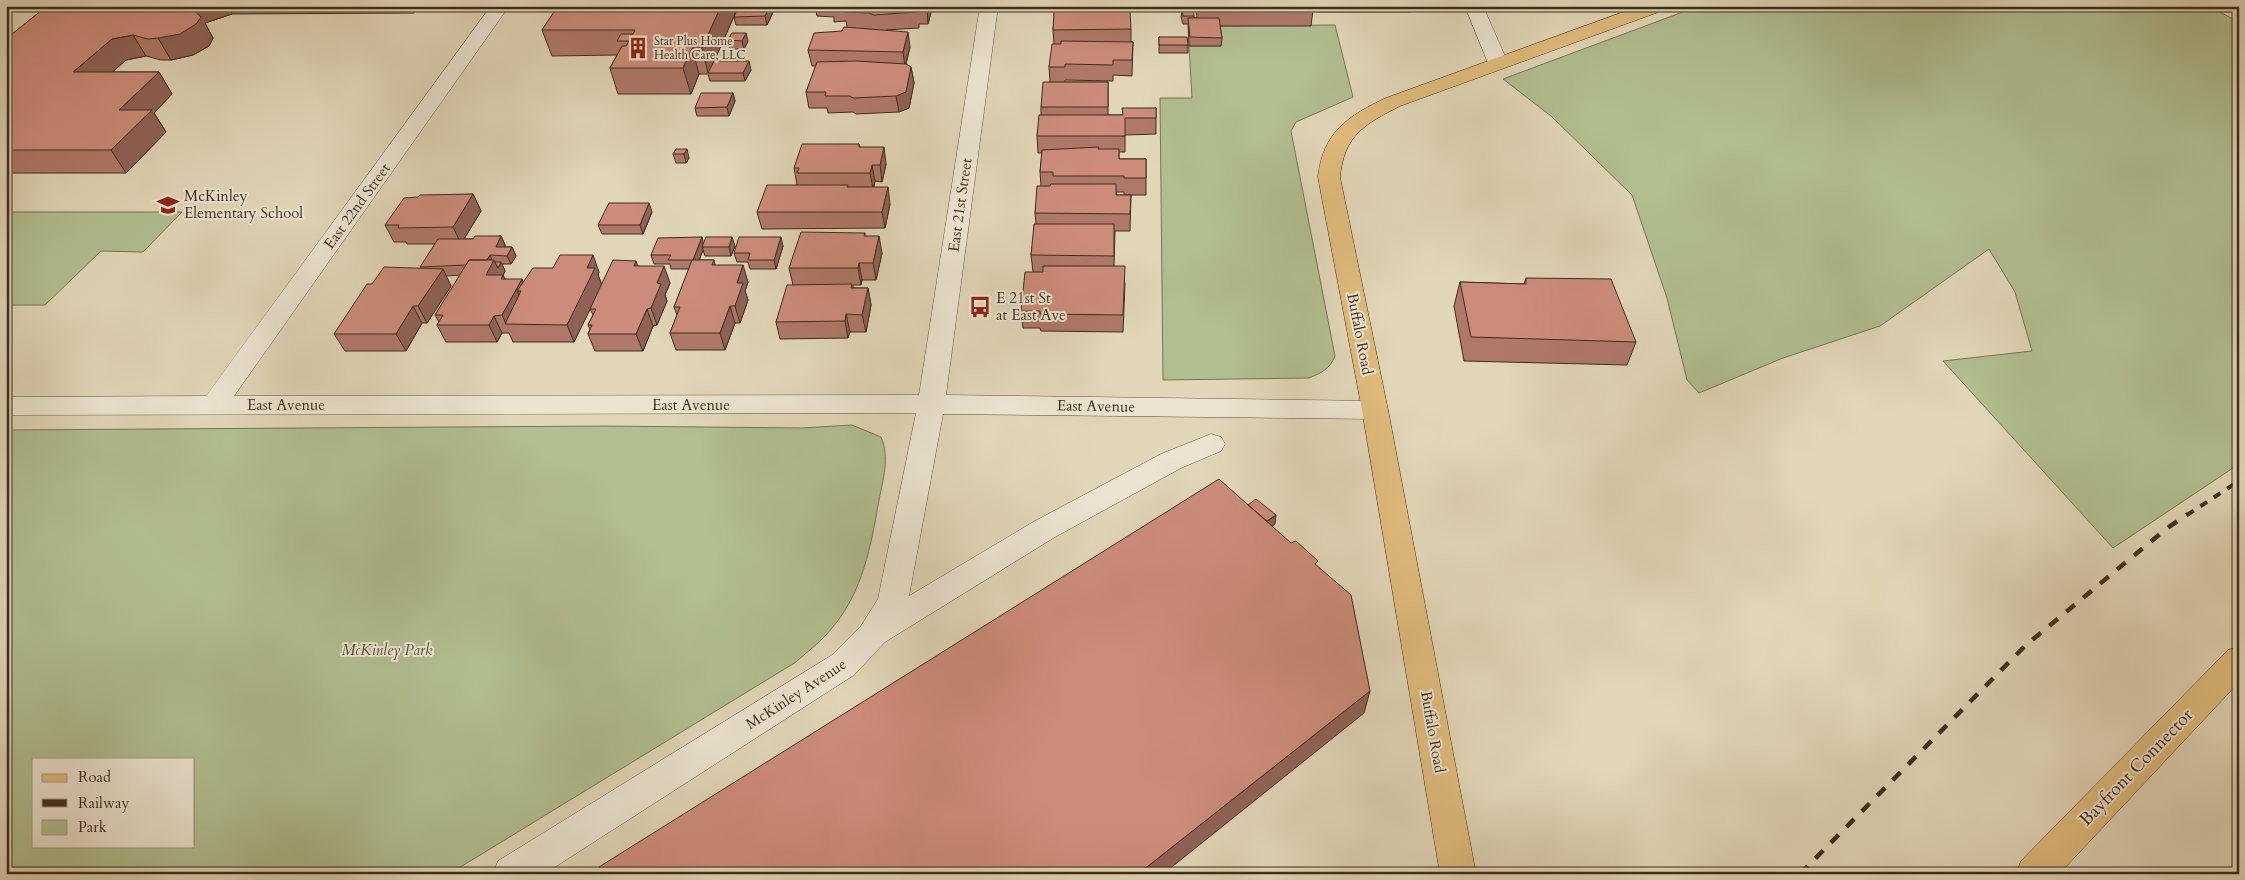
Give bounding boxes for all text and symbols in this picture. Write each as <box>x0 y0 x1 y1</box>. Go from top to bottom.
place label: Star Plus Home Health Care, LLC <box>654 33 745 63</box>
building icon: Star Plus Home Health Care, LLC <box>625 35 651 61</box>
street label: East 21st Street <box>944 156 977 253</box>
street label: East 22nd Street <box>319 159 395 253</box>
place label: McKinley Elementary School <box>184 186 303 223</box>
school or university icon: McKinley Elementary School <box>155 192 181 218</box>
place label: E 21st St at East Ave <box>996 288 1066 325</box>
street label: Buffalo Road <box>1342 291 1378 377</box>
bus stop icon: E 21st St at East Ave <box>967 294 993 320</box>
street label: East Avenue <box>247 395 325 415</box>
street label: East Avenue <box>652 395 730 415</box>
street label: East Avenue <box>1057 395 1135 417</box>
park label: McKinley Park <box>342 640 433 660</box>
street label: McKinley Avenue <box>742 654 850 734</box>
street label: Buffalo Road <box>1416 689 1450 775</box>
street label: Bayfront Connector <box>2074 703 2199 832</box>
legend <box>32 758 195 848</box>
text: Road <box>78 767 111 787</box>
text: Railway <box>78 793 129 813</box>
text: Park <box>78 817 107 837</box>

